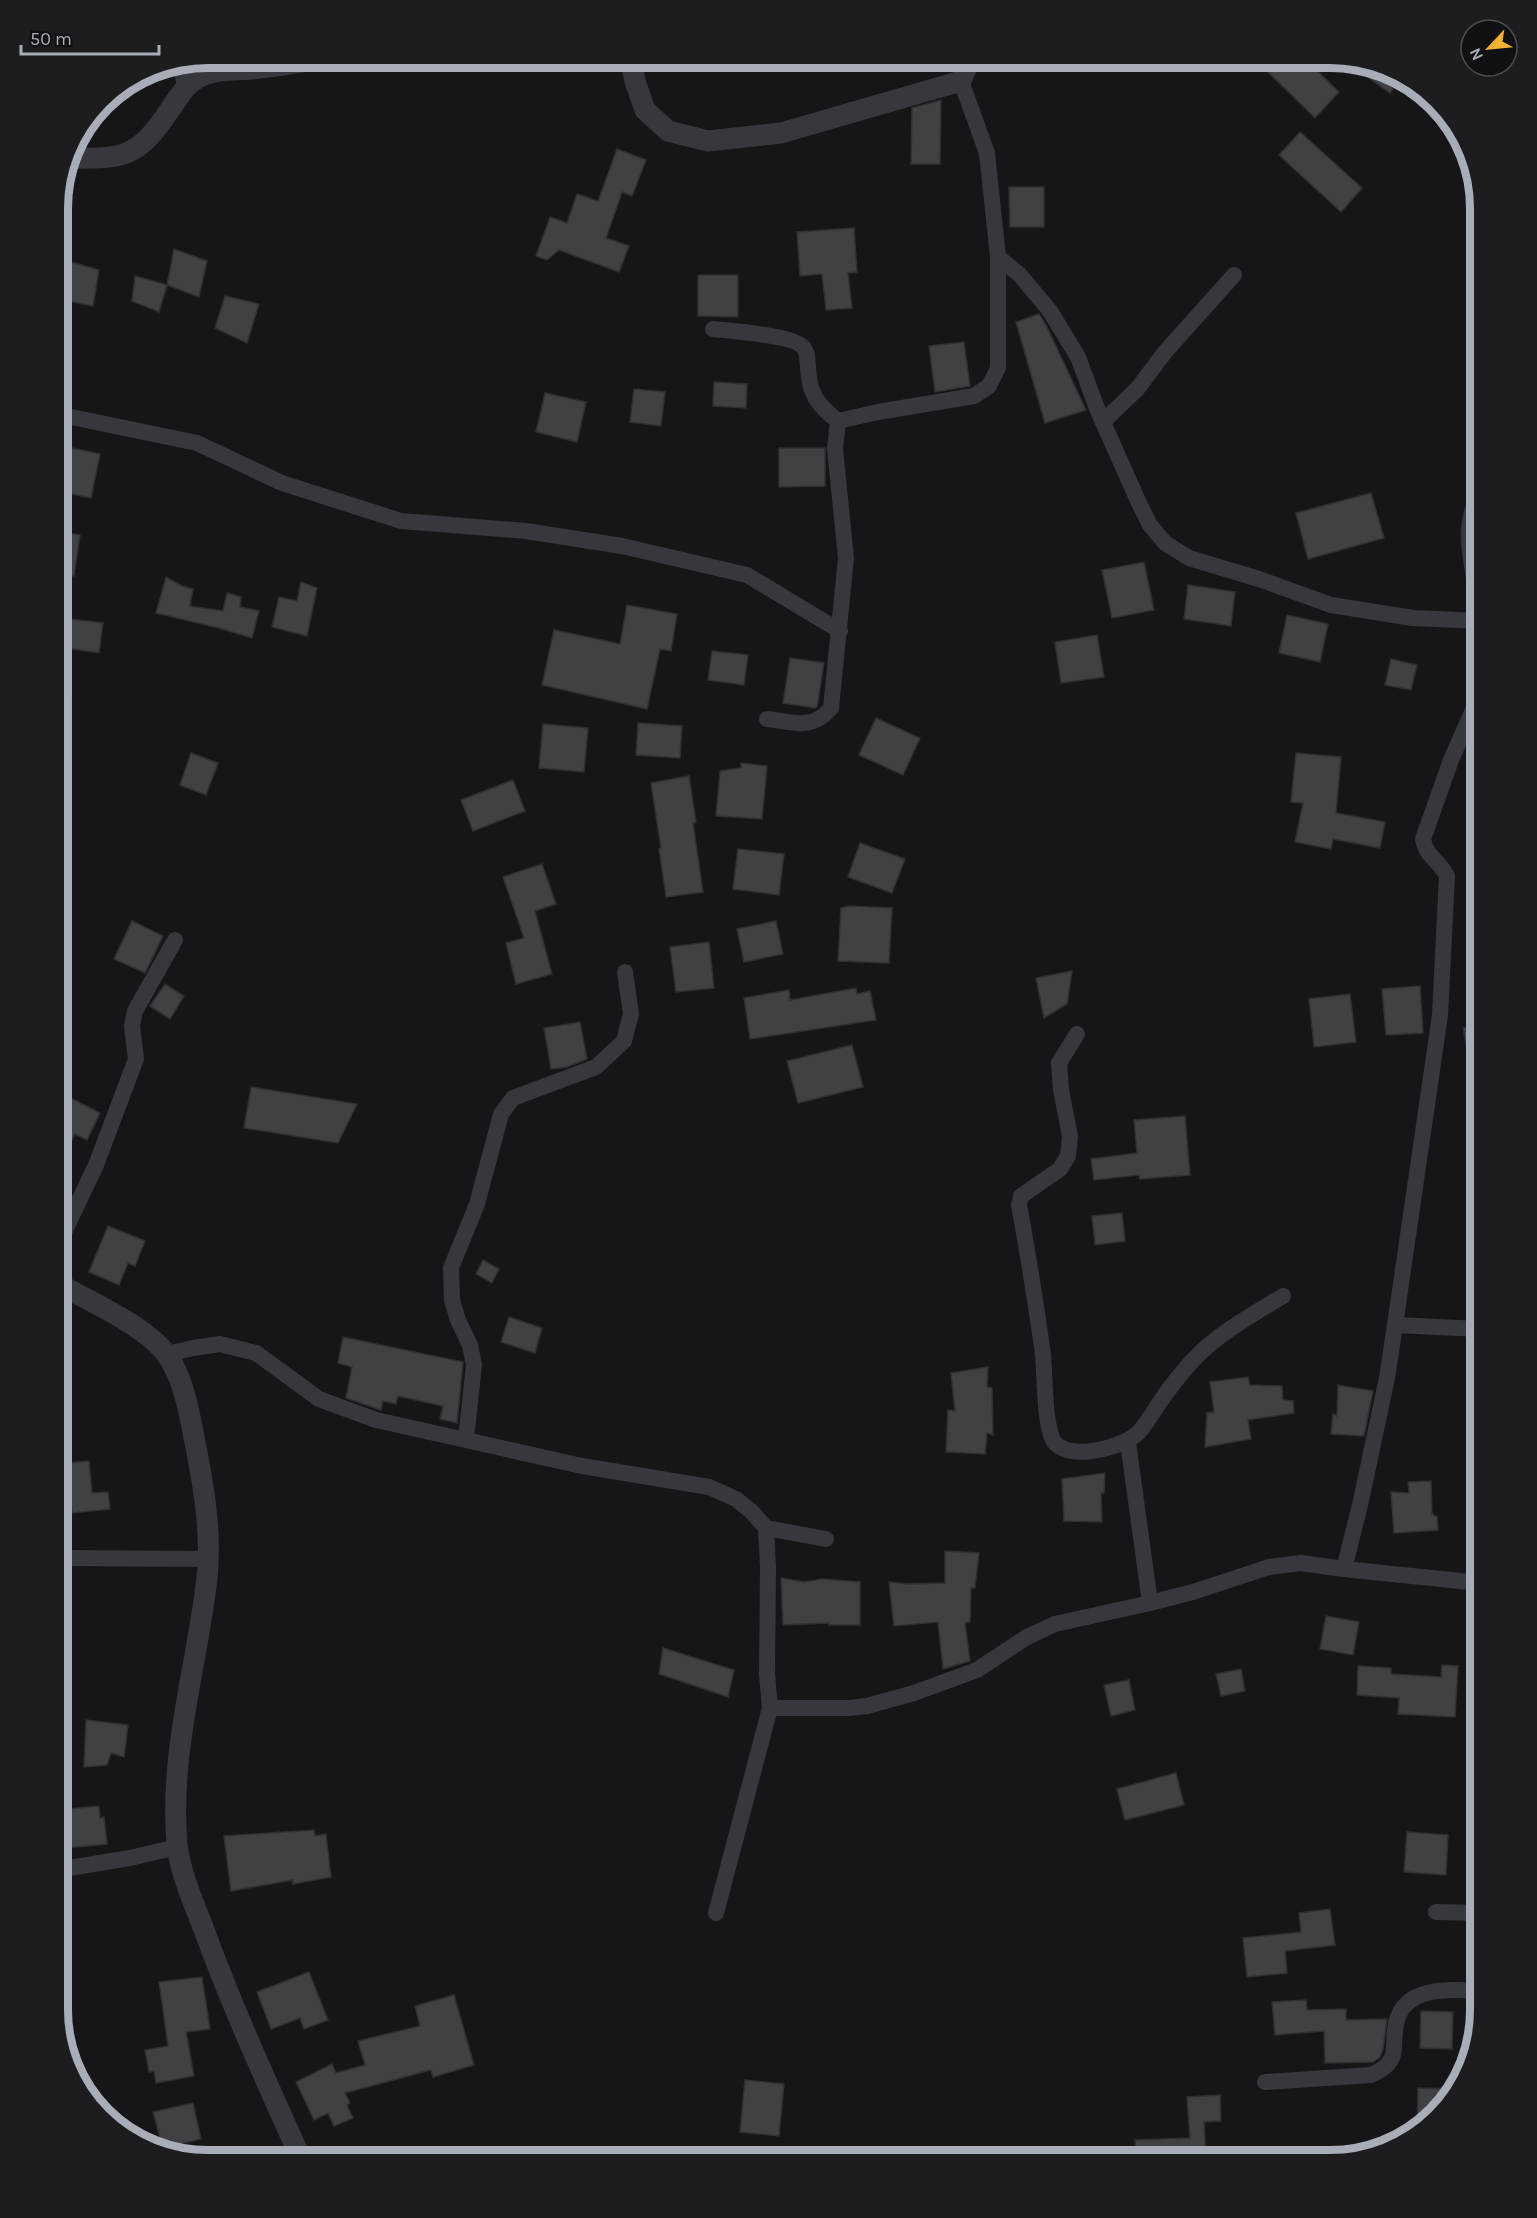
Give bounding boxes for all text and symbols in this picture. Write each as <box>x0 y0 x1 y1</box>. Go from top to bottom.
scale bar <box>21 18 159 56</box>
north arrow <box>1459 18 1519 78</box>
text: 50 m <box>30 28 72 50</box>
text: N <box>1465 45 1487 64</box>

